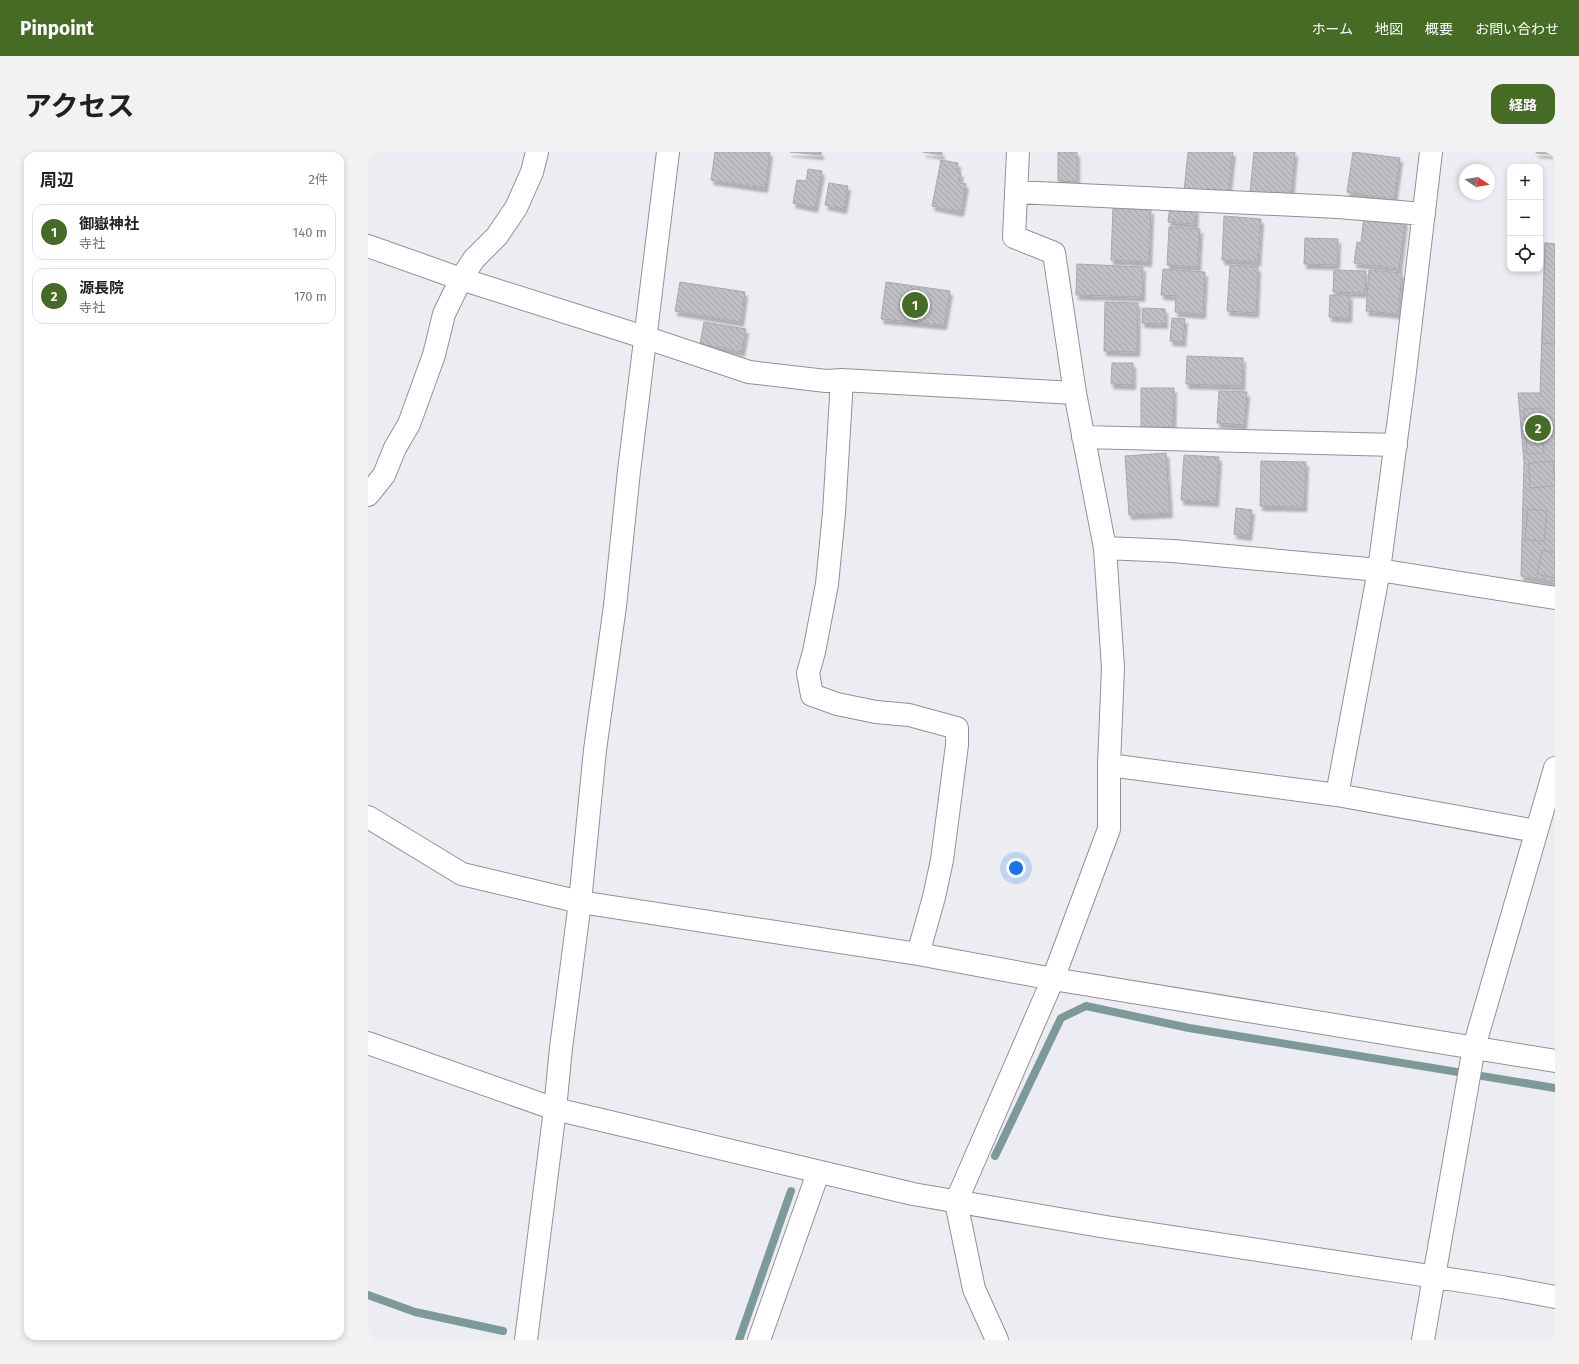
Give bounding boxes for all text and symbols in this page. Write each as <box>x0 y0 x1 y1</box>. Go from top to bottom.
text: Pinpoint <box>20 17 94 40</box>
text: ホーム <box>1311 21 1353 38</box>
text: 地図 <box>1375 21 1403 38</box>
text: 概要 <box>1425 21 1453 38</box>
text: お問い合わせ <box>1475 21 1559 38</box>
button: 経路 <box>1491 84 1555 124</box>
text: アクセス <box>24 90 135 123</box>
north arrow <box>1459 164 1495 200</box>
map controls <box>1507 164 1543 272</box>
button: + <box>1507 164 1543 200</box>
text: 周辺 <box>40 170 74 191</box>
text: 2件 <box>309 172 328 187</box>
button: − <box>1507 200 1543 236</box>
text: 御嶽神社 <box>79 215 139 233</box>
text: 1 <box>51 225 57 240</box>
text: 140 m <box>293 225 327 240</box>
text: 寺社 <box>79 236 105 251</box>
button: locate <box>1507 236 1543 272</box>
text: 源長院 <box>79 279 124 297</box>
text: 2 <box>51 289 57 304</box>
text: 170 m <box>294 289 327 304</box>
pin: 1 <box>902 290 928 320</box>
text: 寺社 <box>79 300 105 315</box>
pin: 2 <box>1525 413 1551 443</box>
your location <box>1006 858 1026 878</box>

